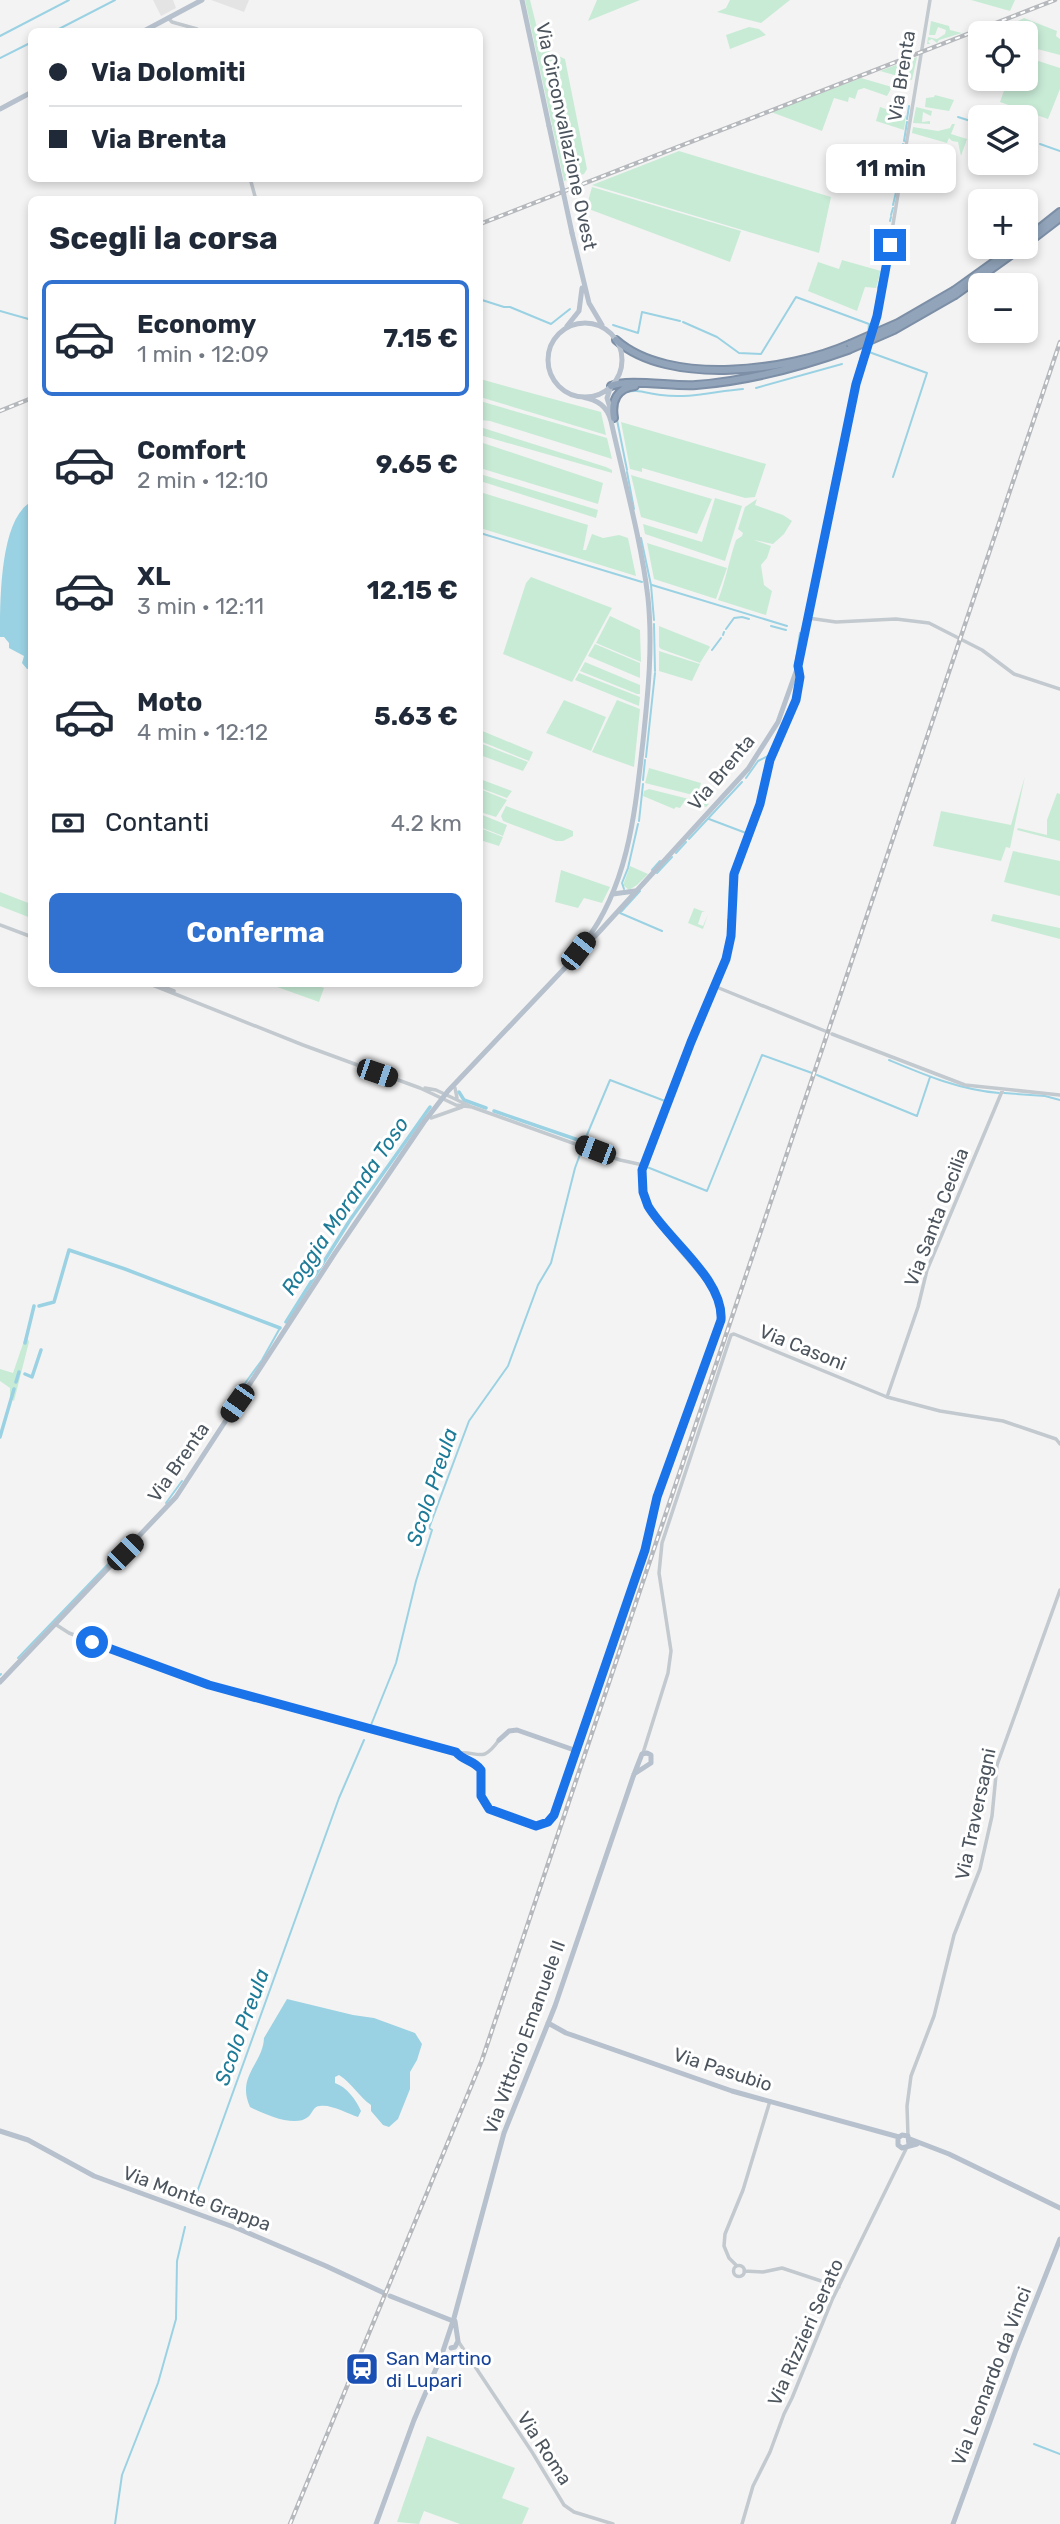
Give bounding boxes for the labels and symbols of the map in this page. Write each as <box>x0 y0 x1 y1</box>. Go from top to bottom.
street label: Via Circonvallazione Ovest <box>531 20 602 253</box>
street label: Via Brenta <box>883 29 920 123</box>
callout: 11 min <box>825 144 955 192</box>
route end <box>874 229 906 261</box>
street label: Via Brenta <box>683 730 760 815</box>
car <box>557 928 600 974</box>
car <box>354 1056 401 1090</box>
water label: Roggia Moranda Toso <box>276 1112 414 1300</box>
car <box>572 1133 619 1167</box>
street label: Via Santa Cecilia <box>899 1145 973 1290</box>
street label: Via Casoni <box>756 1320 850 1375</box>
car <box>217 1380 258 1426</box>
street label: Via Brenta <box>143 1418 214 1506</box>
water label: Scolo Preula <box>401 1425 462 1549</box>
car <box>103 1530 148 1574</box>
route start <box>76 1626 108 1658</box>
street label: Via Traversagni <box>950 1746 1001 1882</box>
street label: Via Vittorio Emanuele II <box>479 1937 570 2137</box>
water label: Scolo Preula <box>209 1965 274 2088</box>
street label: Via Pasubio <box>671 2043 775 2096</box>
street label: Via Monte Grappa <box>120 2161 274 2236</box>
street label: Via Rizzieri Serato <box>763 2255 848 2409</box>
street label: Via Leonardo da Vinci <box>947 2284 1036 2469</box>
place label: San Martino di Lupari <box>386 2347 492 2392</box>
station icon: San Martino di Lupari <box>343 2350 381 2388</box>
street label: Via Roma <box>512 2407 577 2489</box>

